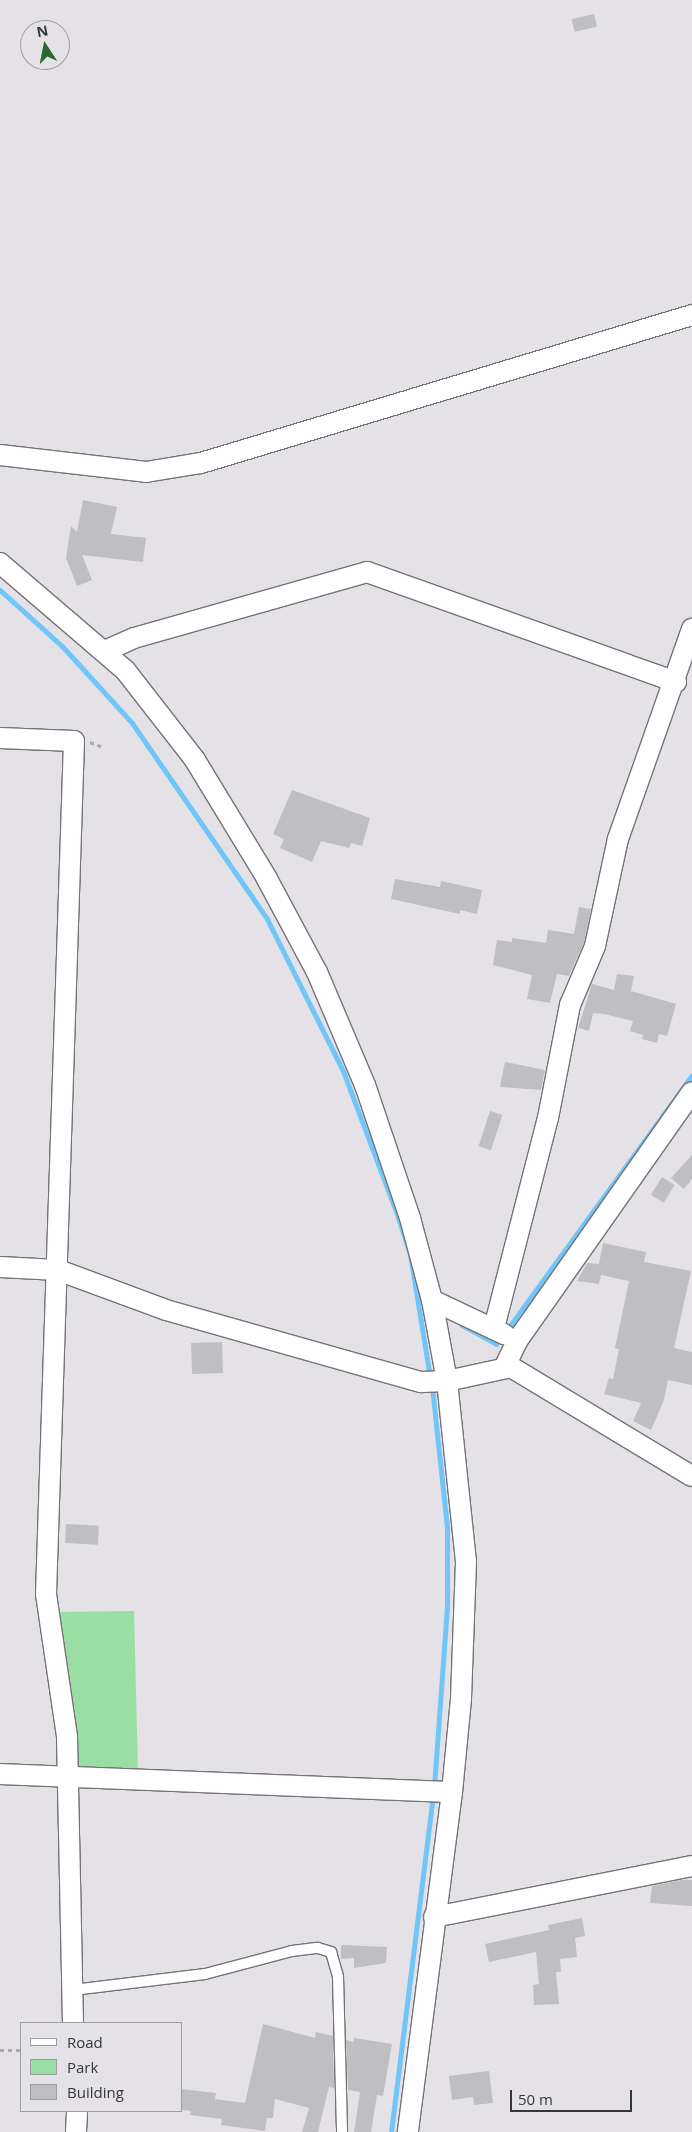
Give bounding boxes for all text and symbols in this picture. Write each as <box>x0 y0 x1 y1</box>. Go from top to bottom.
north arrow <box>20 20 70 70</box>
text: N <box>35 20 50 41</box>
legend <box>20 2022 182 2112</box>
text: Road <box>67 2032 103 2052</box>
text: Park <box>67 2057 98 2077</box>
scale bar <box>512 2080 634 2112</box>
text: Building <box>67 2082 124 2102</box>
text: 50 m <box>518 2089 553 2109</box>

